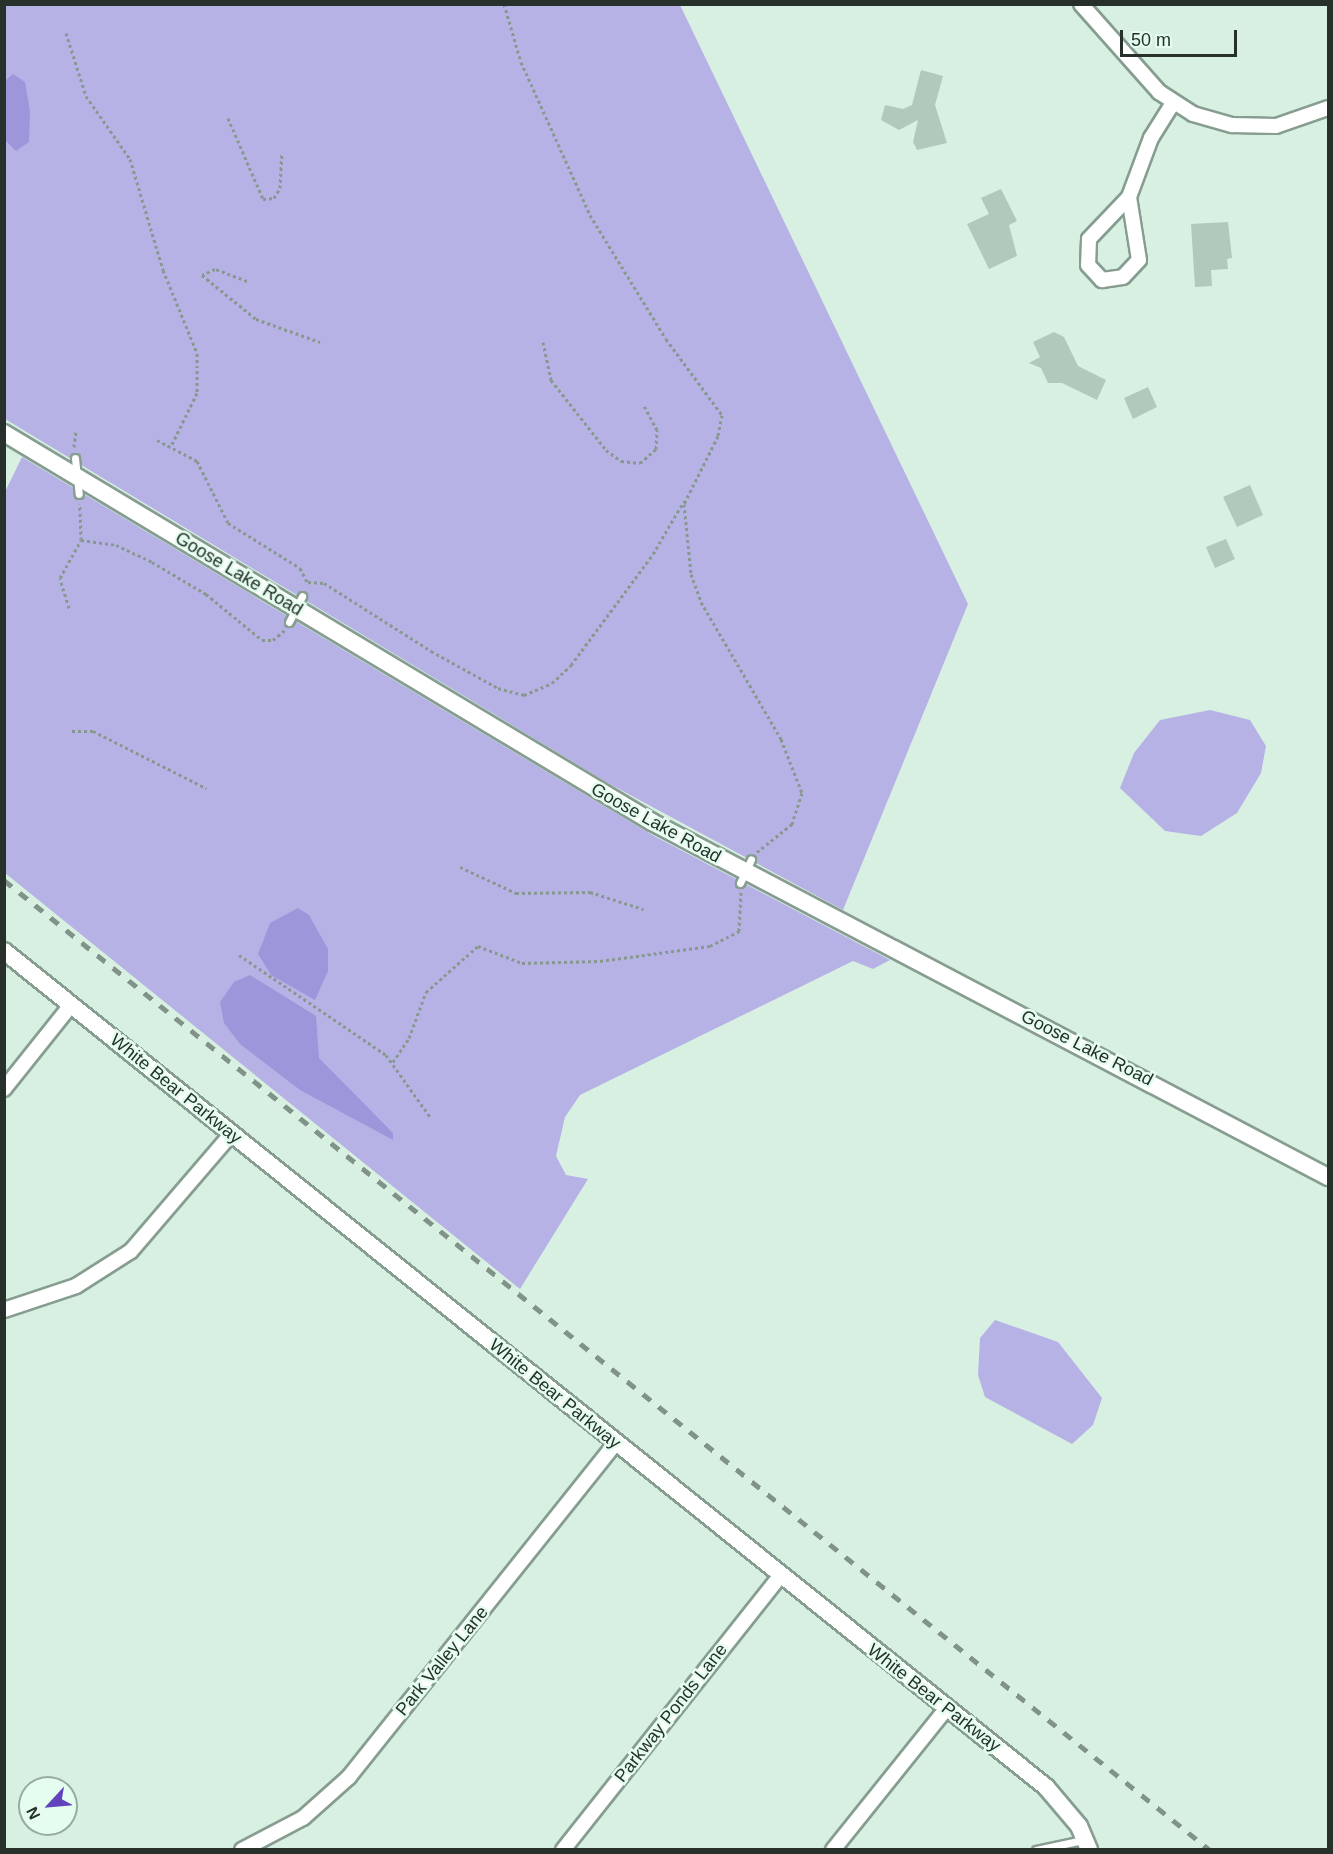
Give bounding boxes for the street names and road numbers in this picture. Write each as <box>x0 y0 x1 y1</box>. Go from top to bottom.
street label: Goose Lake Road <box>171 527 307 621</box>
street label: Goose Lake Road <box>587 778 725 868</box>
street label: Goose Lake Road <box>1017 1005 1157 1091</box>
street label: White Bear Parkway <box>106 1029 246 1149</box>
street label: White Bear Parkway <box>485 1334 625 1454</box>
street label: Park Valley Lane <box>391 1602 493 1720</box>
street label: Parkway Ponds Lane <box>610 1639 732 1787</box>
street label: White Bear Parkway <box>863 1639 1005 1757</box>

